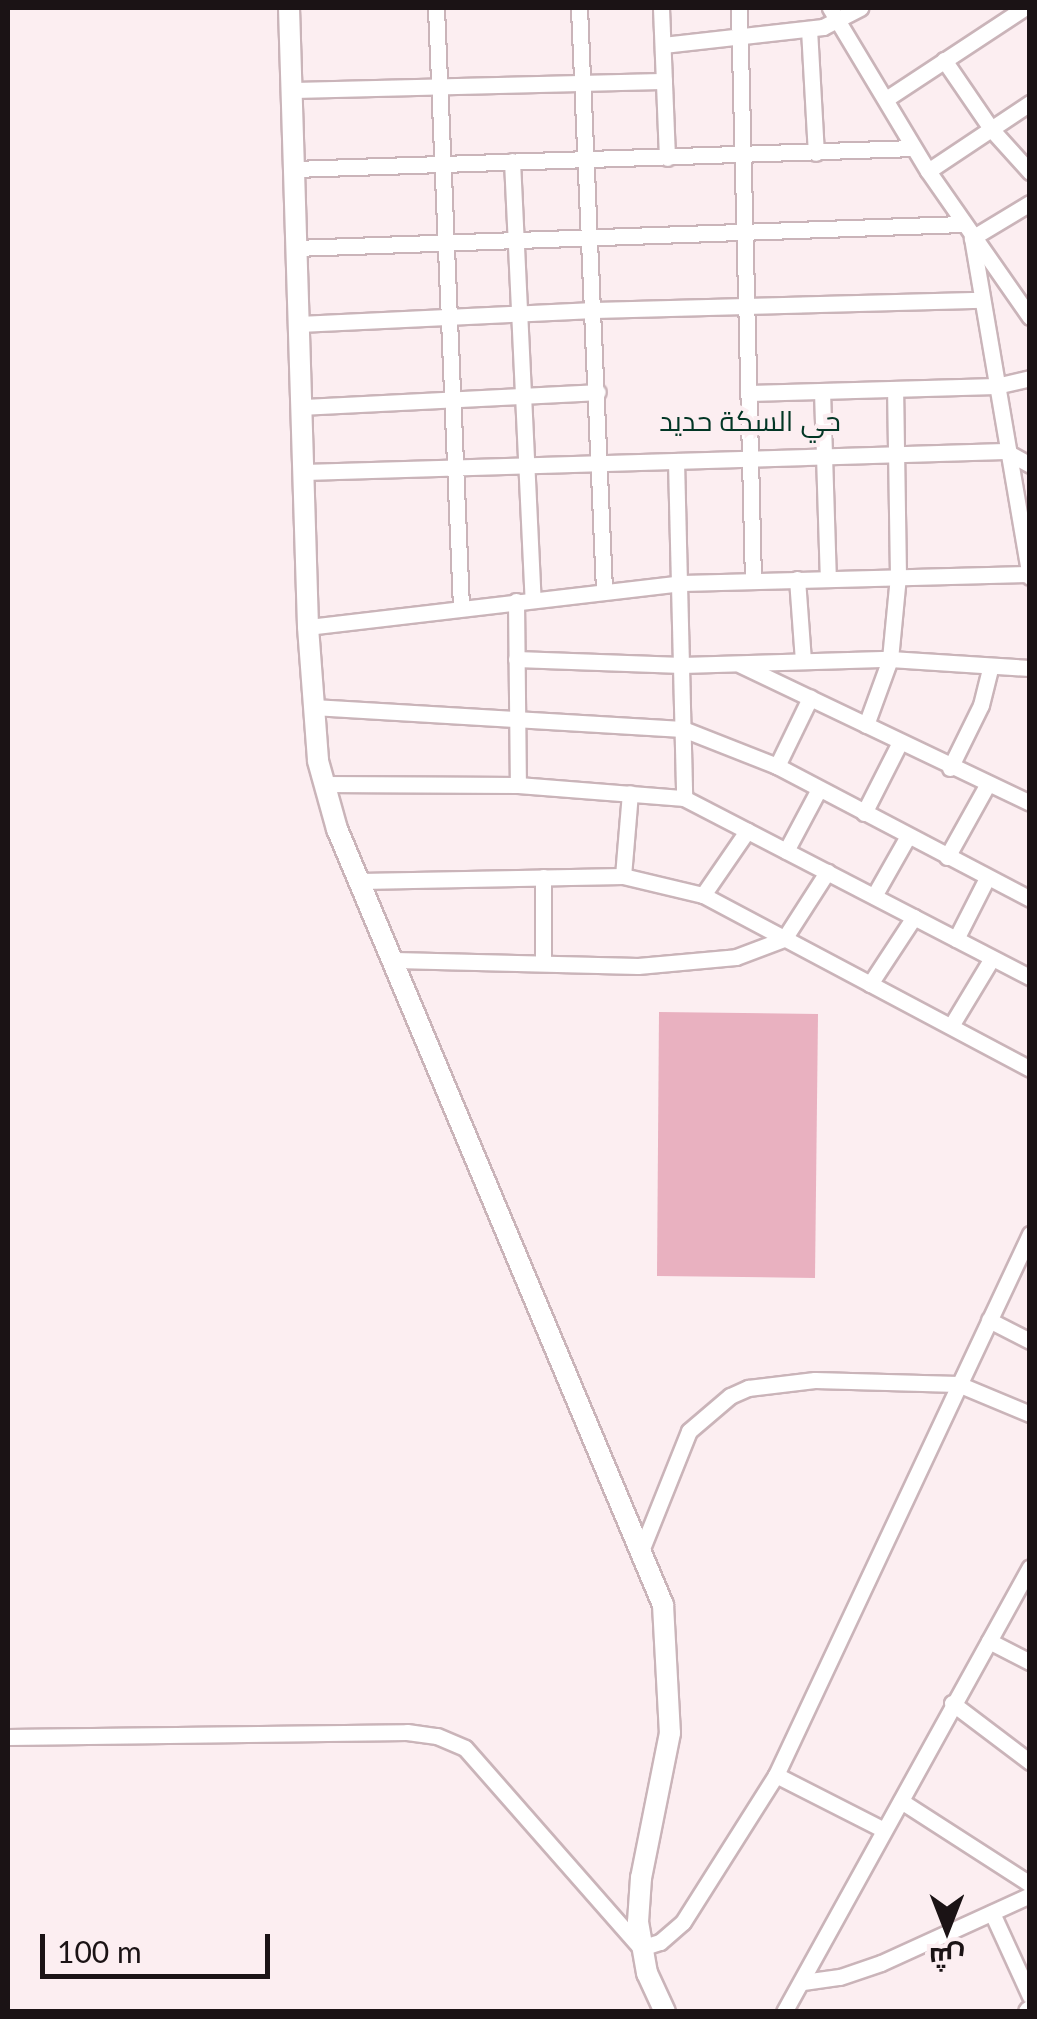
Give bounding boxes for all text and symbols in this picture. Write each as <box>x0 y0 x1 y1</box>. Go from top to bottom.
district label: حي السكة حديد <box>659 403 841 437</box>
north arrow <box>897 1879 997 1979</box>
scale bar <box>45 1914 275 1976</box>
text: 100 m <box>57 1933 142 1969</box>
text: ش <box>929 1942 965 1976</box>

